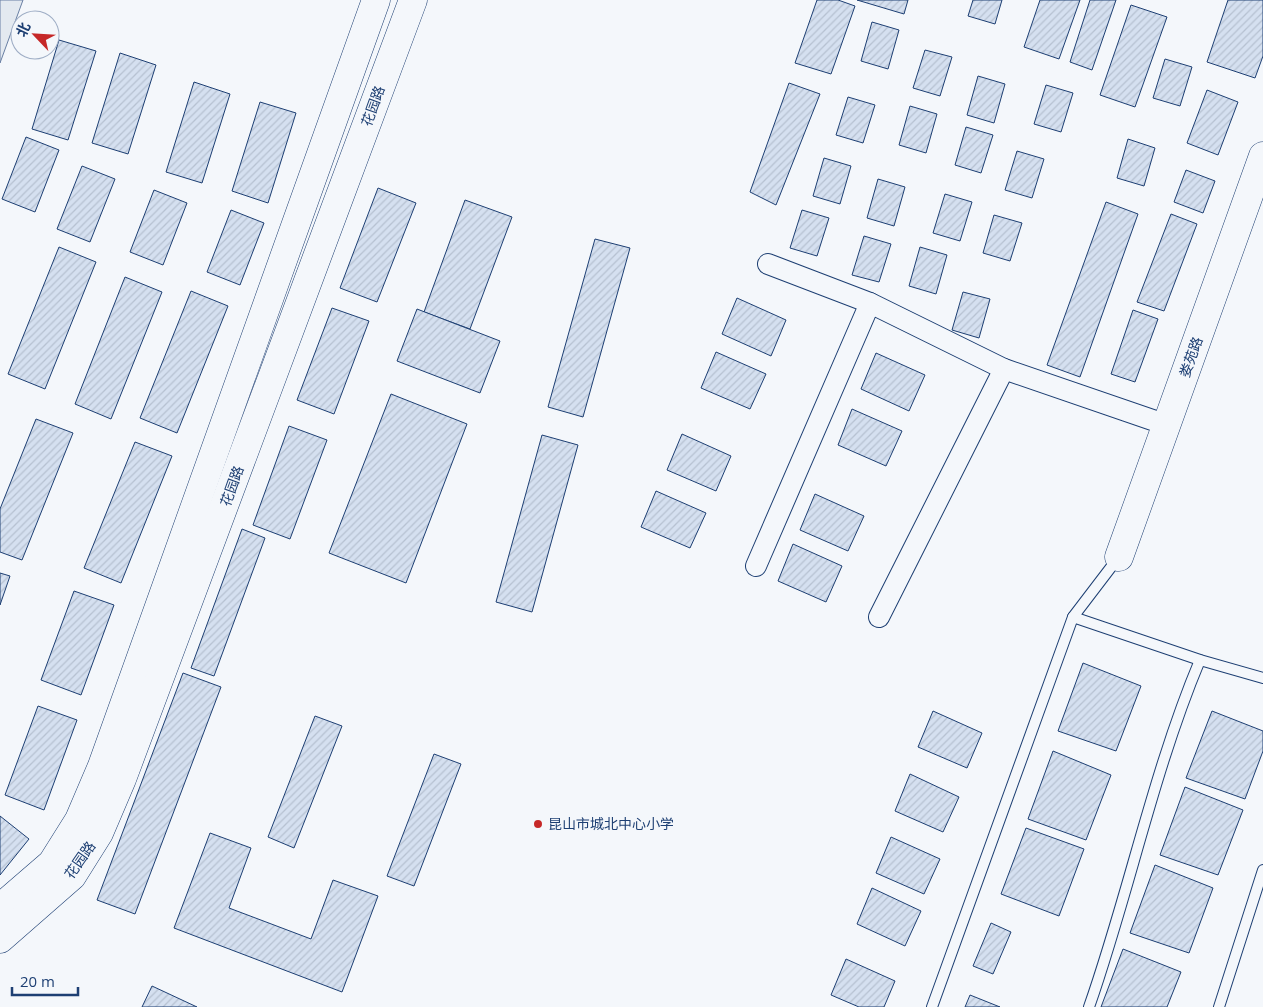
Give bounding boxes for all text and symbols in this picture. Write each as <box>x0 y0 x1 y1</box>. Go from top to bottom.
north arrow <box>10 10 60 60</box>
text: 北 <box>11 19 34 40</box>
street label: 花园路 <box>356 83 389 129</box>
street label: 娄苑路 <box>1174 334 1207 380</box>
street label: 花园路 <box>215 463 248 509</box>
place label: 昆山市城北中心小学 <box>548 814 674 833</box>
marker: 昆山市城北中心小学 <box>532 818 544 830</box>
street label: 花园路 <box>60 837 99 882</box>
scale bar <box>12 964 79 996</box>
text: 20 m <box>20 971 55 991</box>

